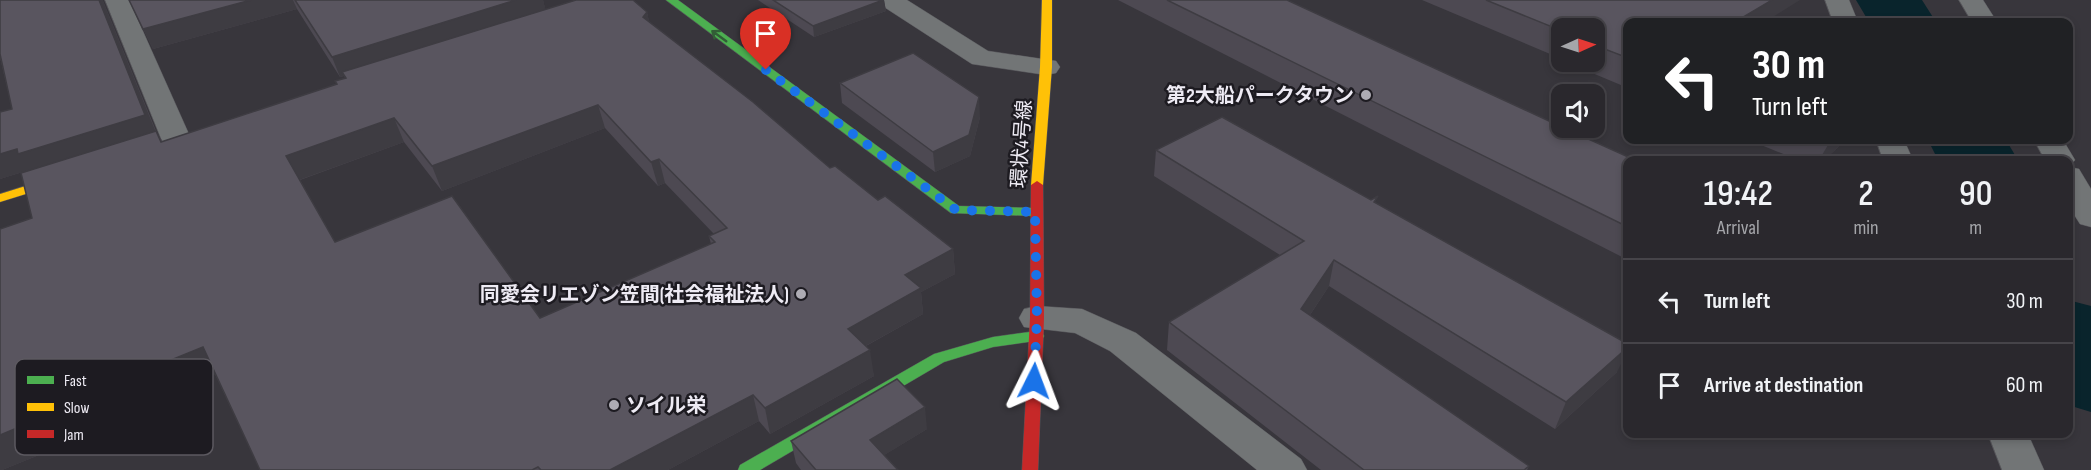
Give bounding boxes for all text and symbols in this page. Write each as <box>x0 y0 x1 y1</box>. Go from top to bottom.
pin <box>740 8 791 70</box>
icon: arrive <box>749 17 782 50</box>
north arrow <box>1551 18 1605 72</box>
map controls <box>1551 18 1605 138</box>
one-way arrow <box>712 29 728 42</box>
text: 30 m <box>1752 40 1825 91</box>
icon: left <box>1653 42 1731 120</box>
place label: 第2大船パークタウン <box>1166 84 1354 108</box>
button: sound <box>1551 84 1605 138</box>
marker: 第2大船パークタウン <box>1359 88 1373 102</box>
text: Turn left <box>1752 91 1828 123</box>
street label: 環状4号線 <box>1007 99 1037 189</box>
text: 19:42 <box>1704 173 1773 216</box>
text: 2 <box>1858 173 1874 216</box>
text: 90 <box>1959 173 1992 216</box>
text: Arrival <box>1717 216 1760 240</box>
text: min <box>1853 216 1879 240</box>
text: m <box>1969 216 1982 240</box>
place label: 同愛会リエゾン笠間(社会福祉法人) <box>480 283 789 307</box>
icon: left <box>1653 285 1686 318</box>
marker: 同愛会リエゾン笠間(社会福祉法人) <box>794 287 808 301</box>
text: Turn left <box>1704 288 1770 315</box>
text: 30 m <box>2006 288 2043 315</box>
position arrow <box>1002 349 1066 413</box>
legend <box>15 359 213 455</box>
icon: arrive <box>1653 369 1686 402</box>
text: Fast <box>64 372 87 391</box>
text: Arrive at destination <box>1704 372 1863 399</box>
text: 60 m <box>2006 372 2043 399</box>
place label: ソイル栄 <box>626 394 706 418</box>
marker: ソイル栄 <box>607 398 621 412</box>
text: Slow <box>64 399 89 418</box>
text: Jam <box>63 426 84 445</box>

